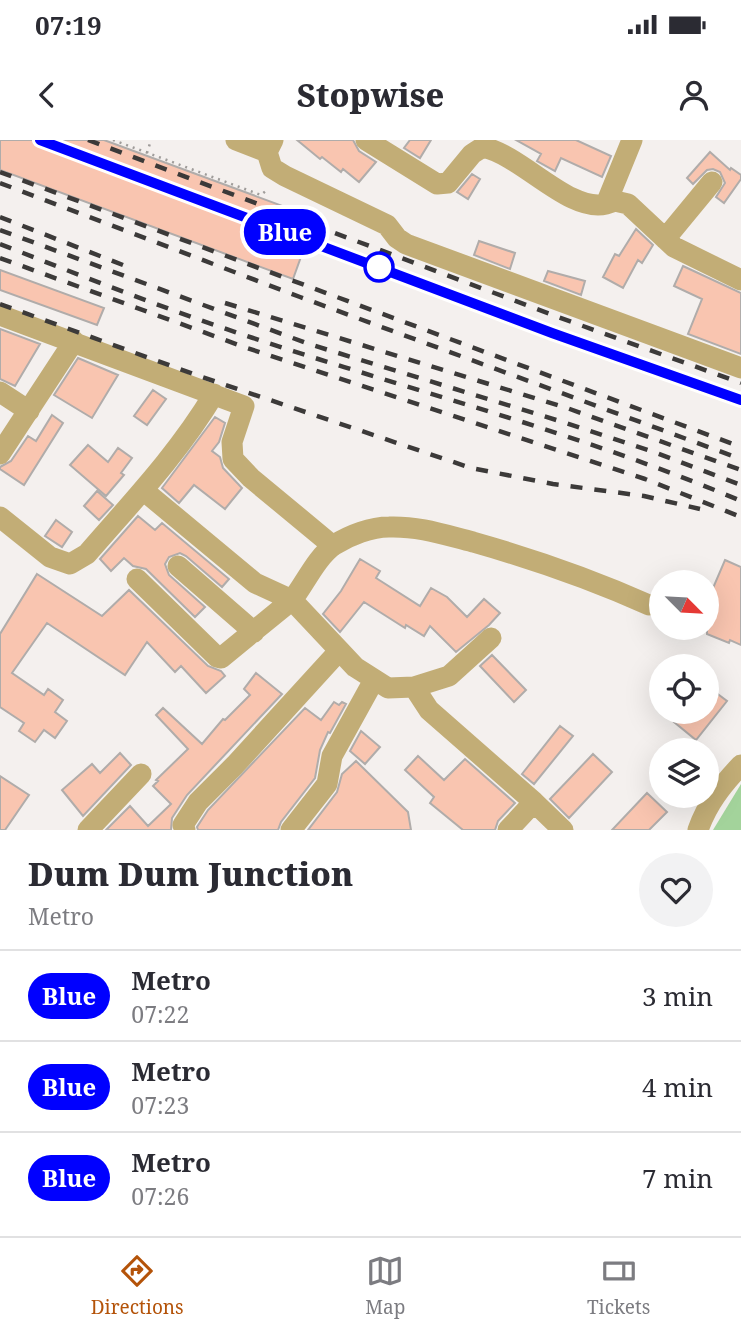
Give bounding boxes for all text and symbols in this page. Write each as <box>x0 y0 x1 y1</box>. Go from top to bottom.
text: 07:19 <box>35 7 102 43</box>
text: Stopwise <box>297 73 444 116</box>
icon: back <box>28 76 66 114</box>
icon: person <box>675 76 713 114</box>
line badge: Blue <box>236 209 334 255</box>
text: Blue <box>258 215 312 248</box>
unlabelled marker <box>364 252 394 282</box>
north arrow <box>649 570 719 640</box>
map controls <box>649 570 719 808</box>
button: locate <box>649 654 719 724</box>
button: layers <box>649 738 719 808</box>
text: Dum Dum Junction <box>28 851 353 896</box>
button: heart <box>639 853 713 927</box>
text: Metro <box>28 900 94 932</box>
text: Metro <box>131 962 211 998</box>
text: 3 min <box>642 978 713 1014</box>
text: Blue <box>42 979 96 1012</box>
text: 07:22 <box>131 998 189 1030</box>
text: Metro <box>131 1053 211 1089</box>
text: 4 min <box>642 1069 713 1105</box>
text: Blue <box>42 1070 96 1103</box>
text: 07:23 <box>131 1089 189 1121</box>
text: Metro <box>131 1144 211 1180</box>
text: 7 min <box>642 1160 713 1196</box>
text: Blue <box>42 1161 96 1194</box>
text: 07:26 <box>131 1180 189 1212</box>
tab: Directions <box>91 1252 184 1320</box>
tab: Map <box>365 1252 405 1320</box>
tab: Tickets <box>587 1252 650 1320</box>

